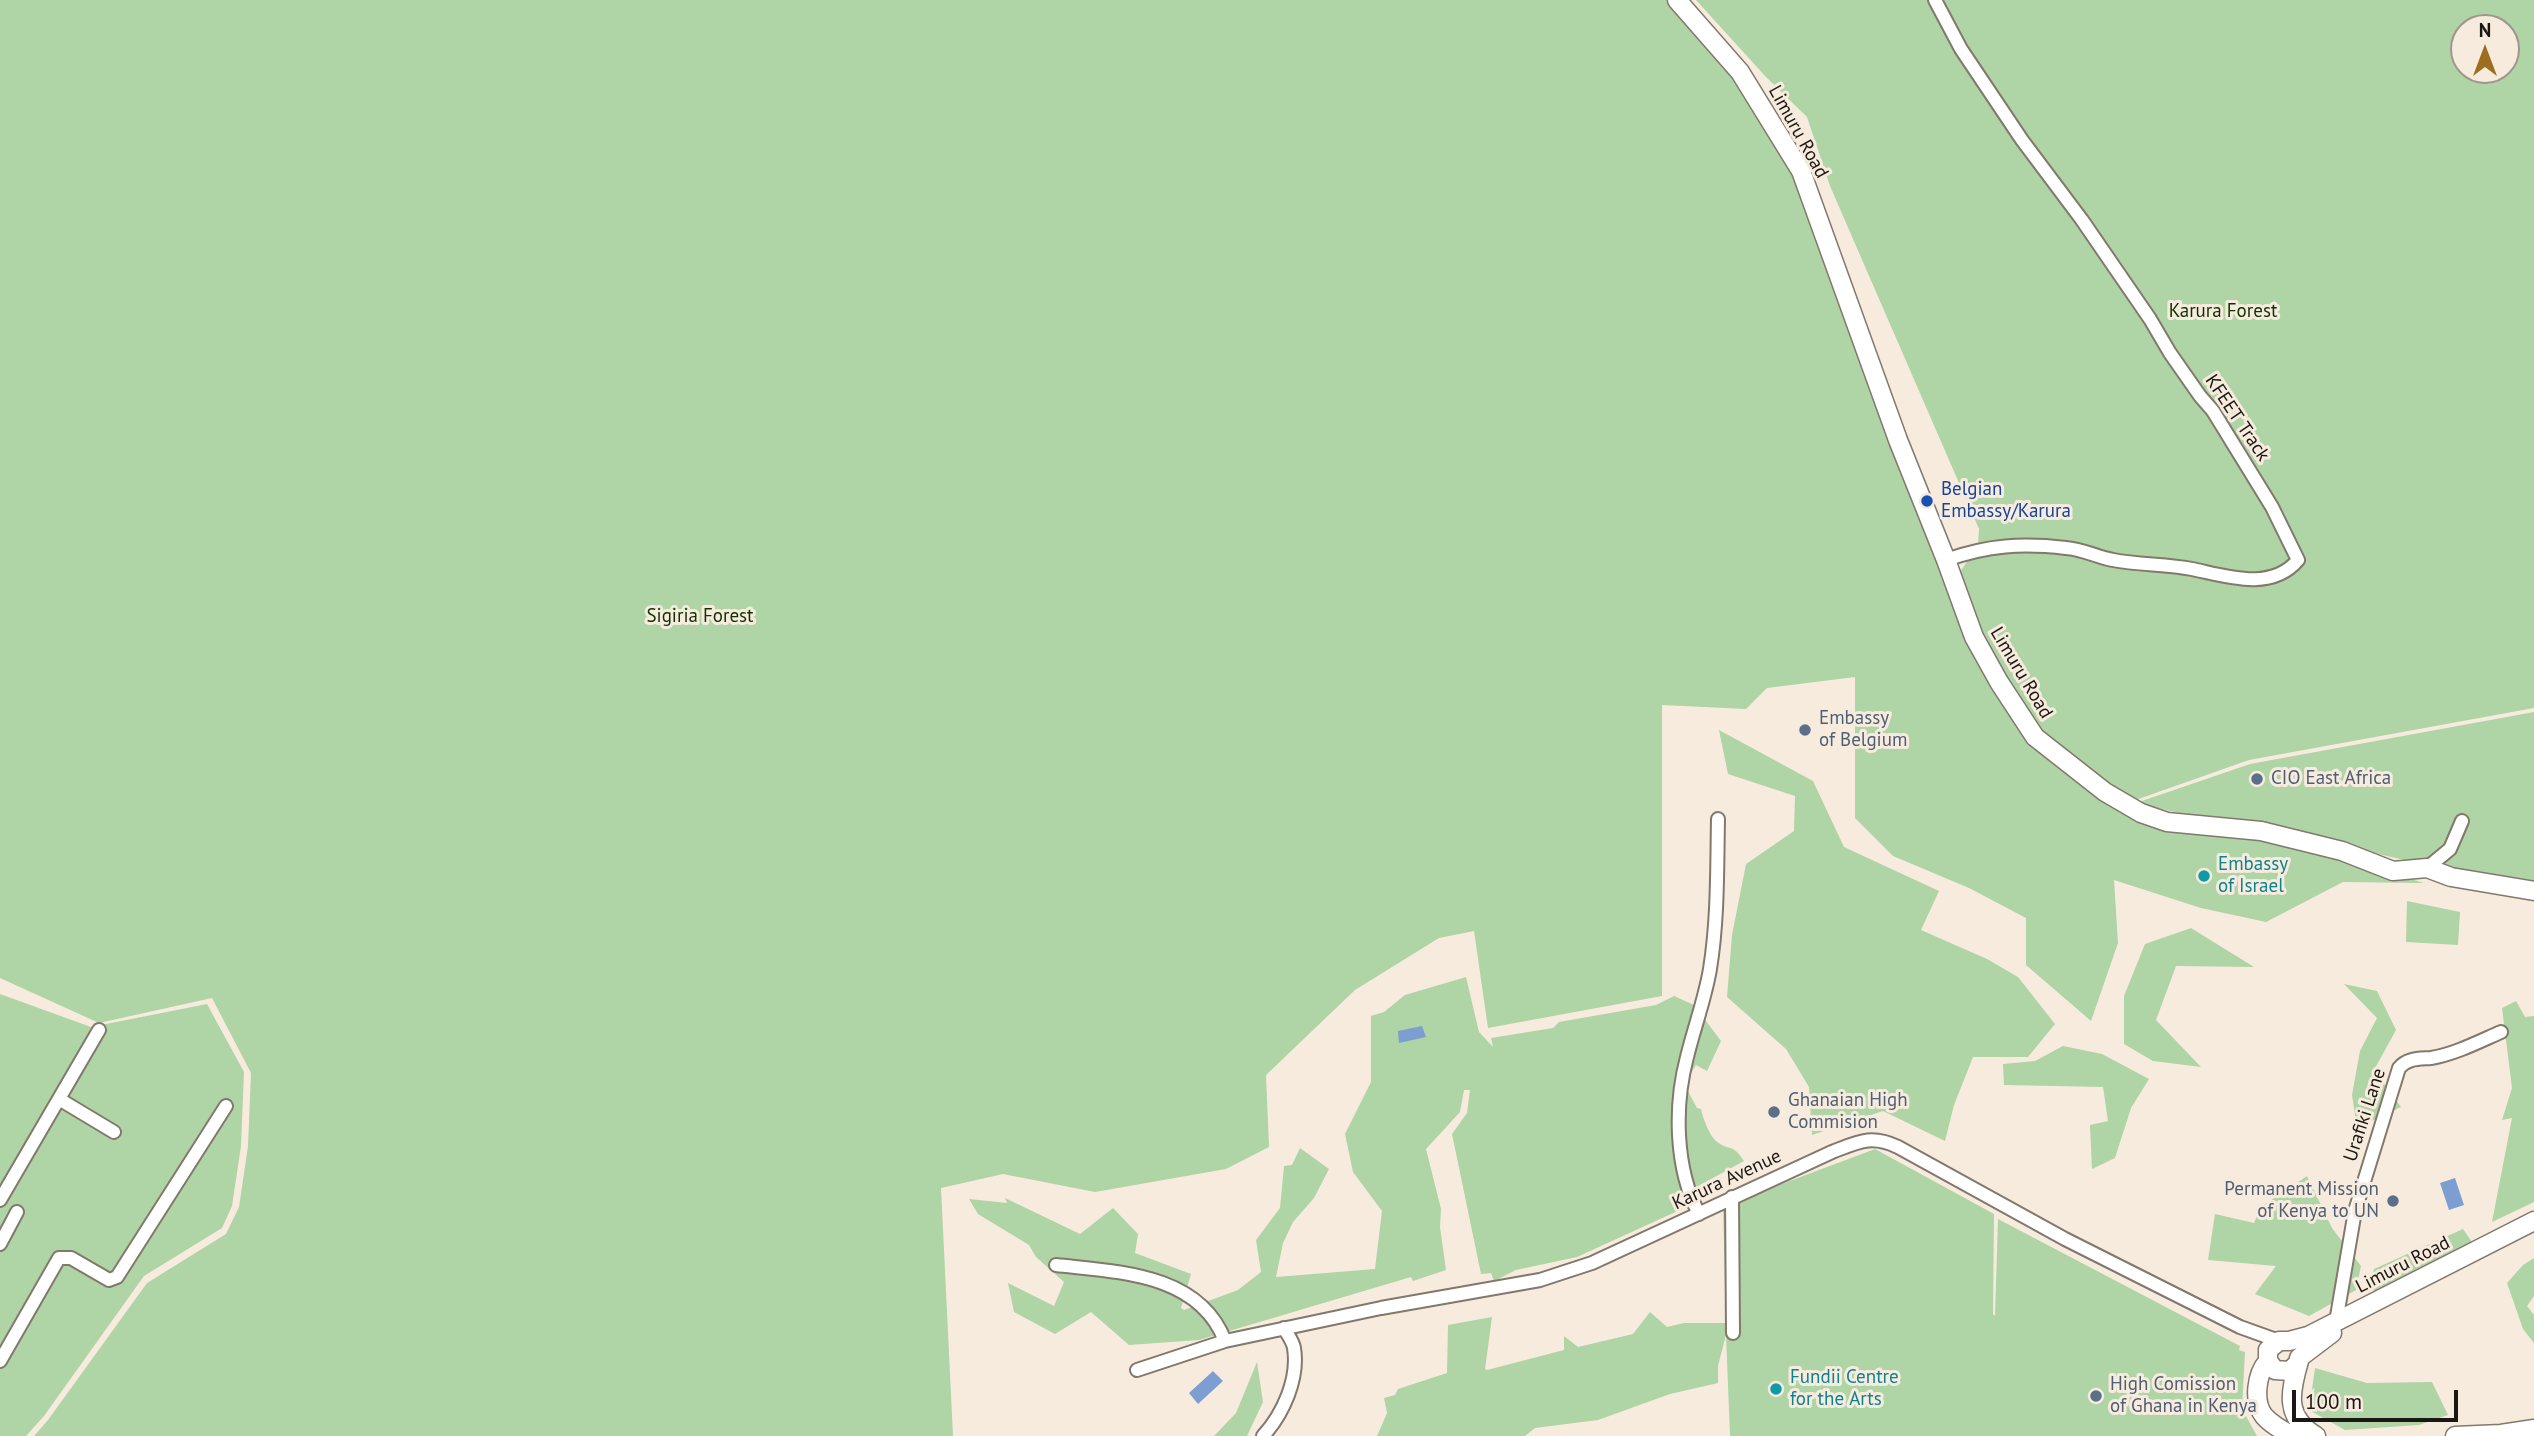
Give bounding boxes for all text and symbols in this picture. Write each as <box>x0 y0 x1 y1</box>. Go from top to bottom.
north arrow <box>2450 14 2520 84</box>
text: N <box>2479 18 2491 42</box>
street label: Limuru Road <box>1763 82 1833 182</box>
park label: Karura Forest <box>2169 301 2277 323</box>
street label: KFEET Track <box>2200 370 2274 466</box>
place label: Belgian Embassy/Karura <box>1941 479 2071 523</box>
marker: Belgian Embassy/Karura <box>1919 493 1935 509</box>
park label: Sigiria Forest <box>646 606 754 628</box>
street label: Limuru Road <box>1985 623 2057 723</box>
place label: Embassy of Belgium <box>1819 708 1907 752</box>
marker: Embassy of Belgium <box>1797 722 1813 738</box>
place label: CIO East Africa <box>2271 768 2391 790</box>
marker: CIO East Africa <box>2249 771 2265 787</box>
place label: Embassy of Israel <box>2218 854 2288 898</box>
marker: Embassy of Israel <box>2196 868 2212 884</box>
street label: Urafiki Lane <box>2339 1065 2391 1165</box>
place label: Ghanaian High Commision <box>1788 1090 1908 1134</box>
marker: Ghanaian High Commision <box>1766 1104 1782 1120</box>
street label: Karura Avenue <box>1669 1145 1785 1215</box>
place label: Permanent Mission of Kenya to UN <box>2224 1179 2379 1223</box>
marker: Permanent Mission of Kenya to UN <box>2385 1193 2401 1209</box>
street label: Limuru Road <box>2352 1232 2454 1298</box>
place label: Fundii Centre for the Arts <box>1790 1367 1899 1411</box>
place label: High Comission of Ghana in Kenya <box>2110 1374 2257 1418</box>
scale bar <box>2296 1376 2462 1420</box>
marker: Fundii Centre for the Arts <box>1768 1381 1784 1397</box>
marker: High Comission of Ghana in Kenya <box>2088 1388 2104 1404</box>
text: 100 m <box>2305 1388 2362 1415</box>

